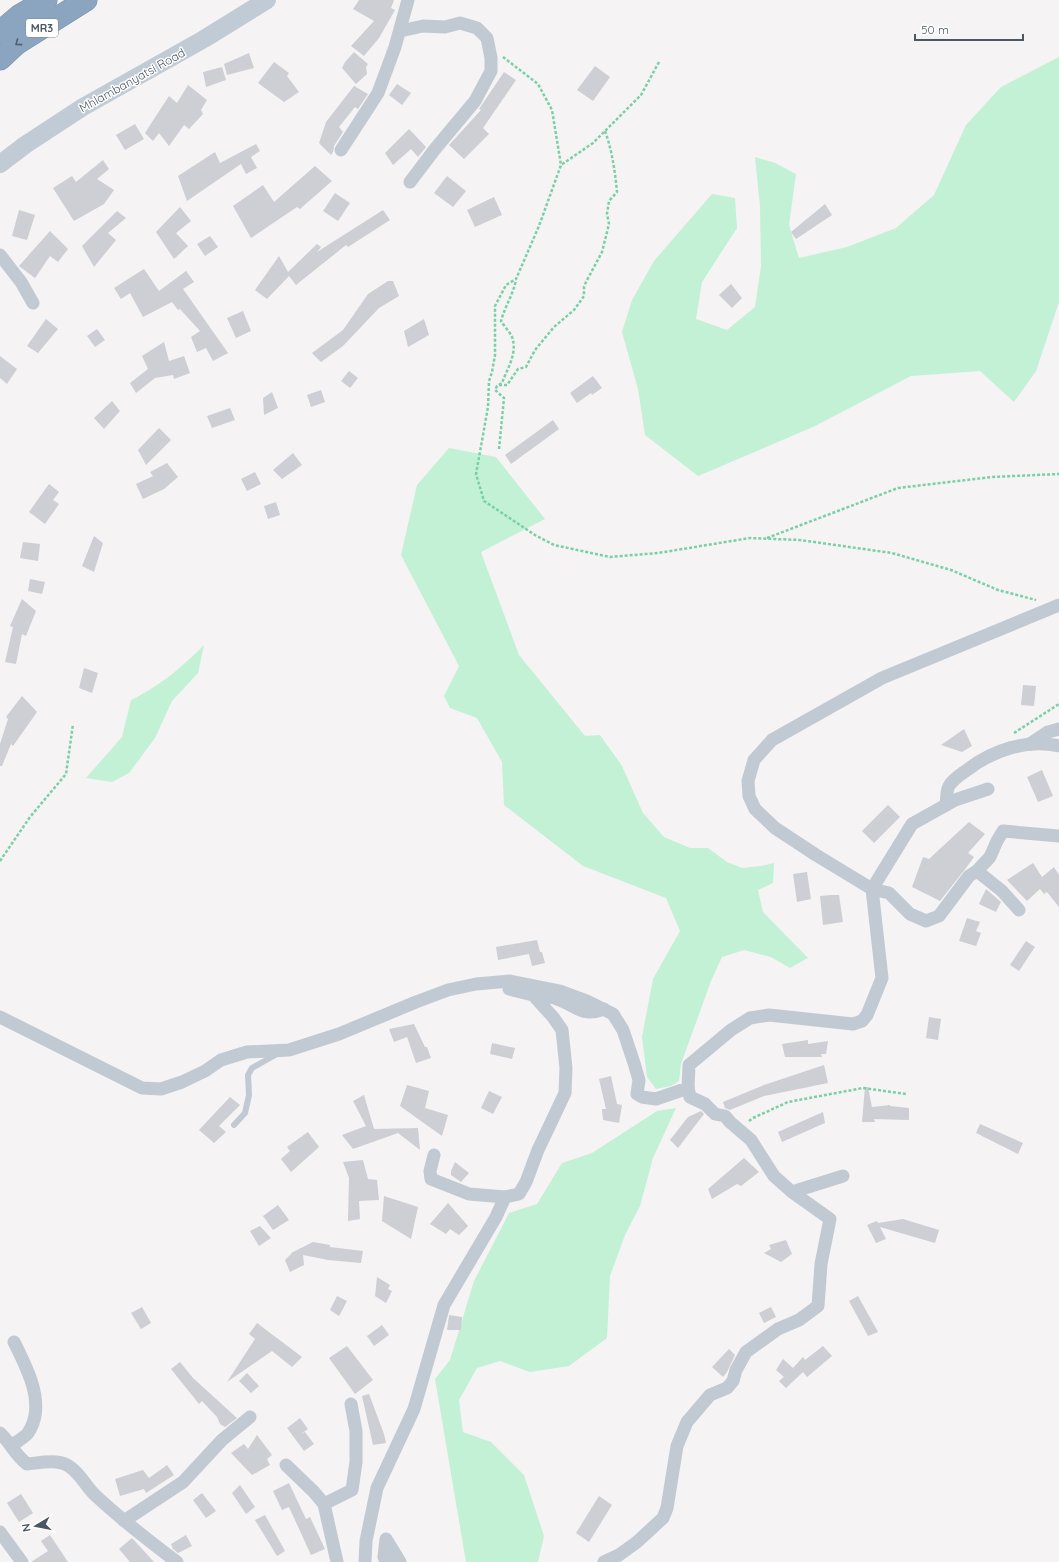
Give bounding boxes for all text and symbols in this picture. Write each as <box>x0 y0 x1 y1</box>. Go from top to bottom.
scale bar <box>915 16 1023 42</box>
road number: MR3 <box>26 19 58 37</box>
text: 50 m <box>921 22 949 37</box>
one-way arrow <box>15 39 22 46</box>
street label: Mhlambanyatsi Road <box>76 45 188 115</box>
north arrow <box>16 1506 56 1546</box>
text: N <box>19 1523 34 1533</box>

